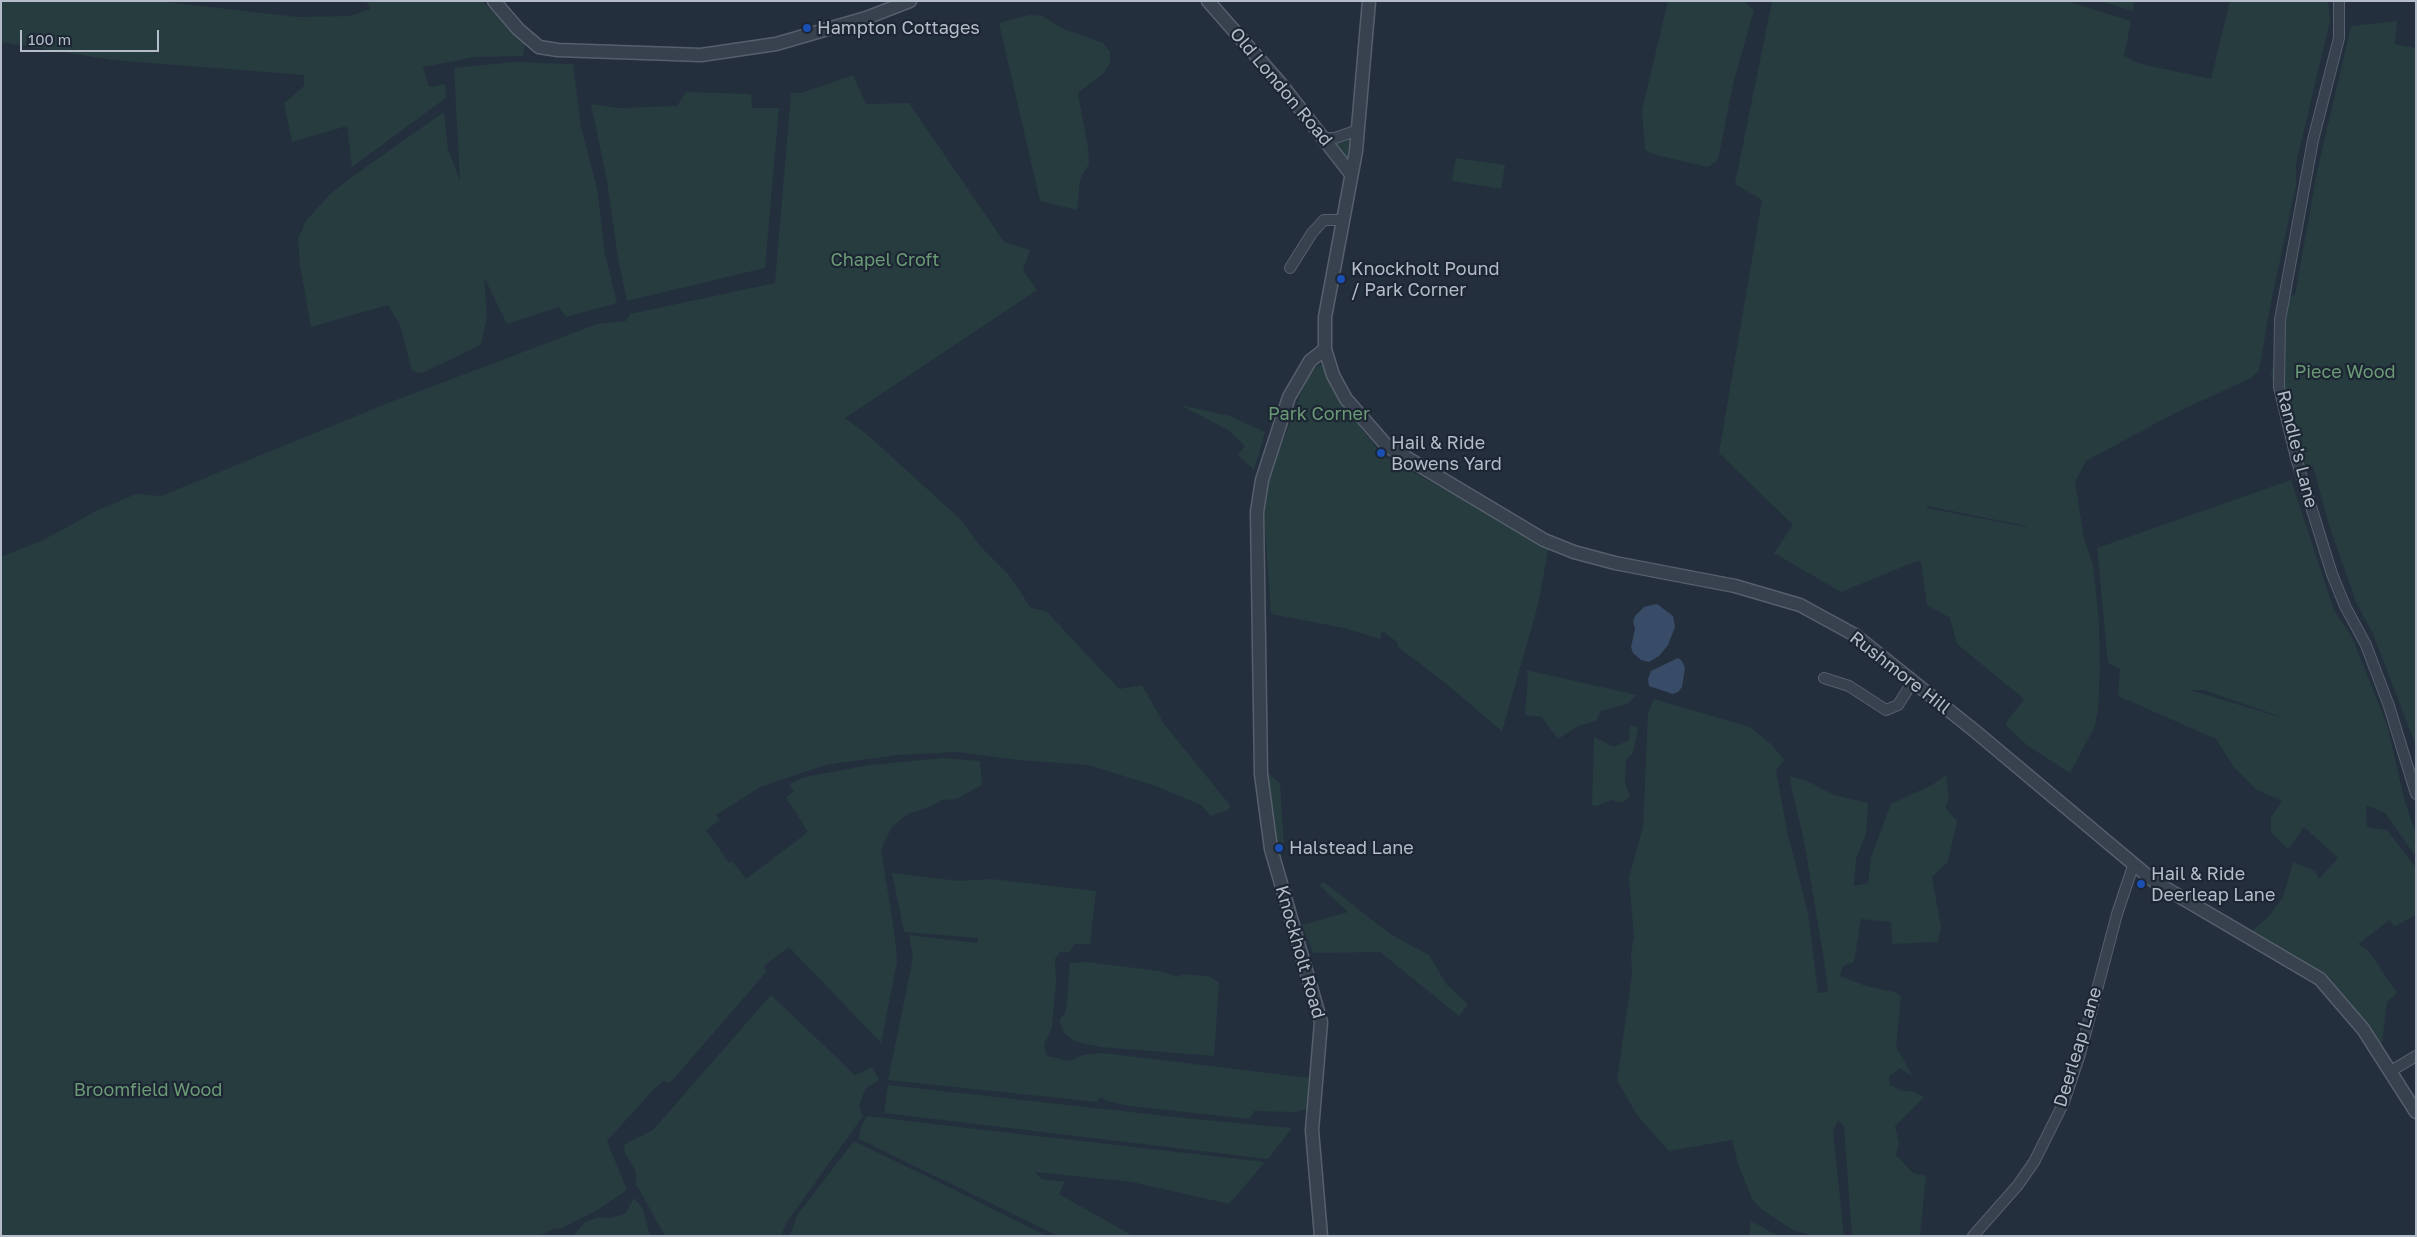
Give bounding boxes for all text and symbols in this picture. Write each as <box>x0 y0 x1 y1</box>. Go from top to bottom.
place label: Hampton Cottages <box>817 17 980 39</box>
scale bar <box>22 20 161 52</box>
marker: Hampton Cottages <box>801 22 813 34</box>
street label: Old London Road <box>1225 23 1337 151</box>
text: 100 m <box>28 30 71 48</box>
park label: Chapel Croft <box>831 249 939 271</box>
place label: Knockholt Pound / Park Corner <box>1351 258 1500 300</box>
marker: Knockholt Pound / Park Corner <box>1335 273 1347 285</box>
park label: Piece Wood <box>2294 361 2396 383</box>
street label: Randle's Lane <box>2272 388 2322 510</box>
park label: Park Corner <box>1268 403 1370 425</box>
place label: Hail & Ride Bowens Yard <box>1391 432 1502 474</box>
marker: Hail & Ride Bowens Yard <box>1375 447 1387 459</box>
street label: Rushmore Hill <box>1845 627 1955 719</box>
place label: Halstead Lane <box>1289 837 1414 859</box>
marker: Halstead Lane <box>1273 842 1285 854</box>
place label: Hail & Ride Deerleap Lane <box>2151 863 2275 906</box>
marker: Hail & Ride Deerleap Lane <box>2135 878 2147 890</box>
street label: Knockholt Road <box>1271 883 1329 1021</box>
street label: Deerleap Lane <box>2049 984 2107 1110</box>
park label: Broomfield Wood <box>74 1079 222 1101</box>

